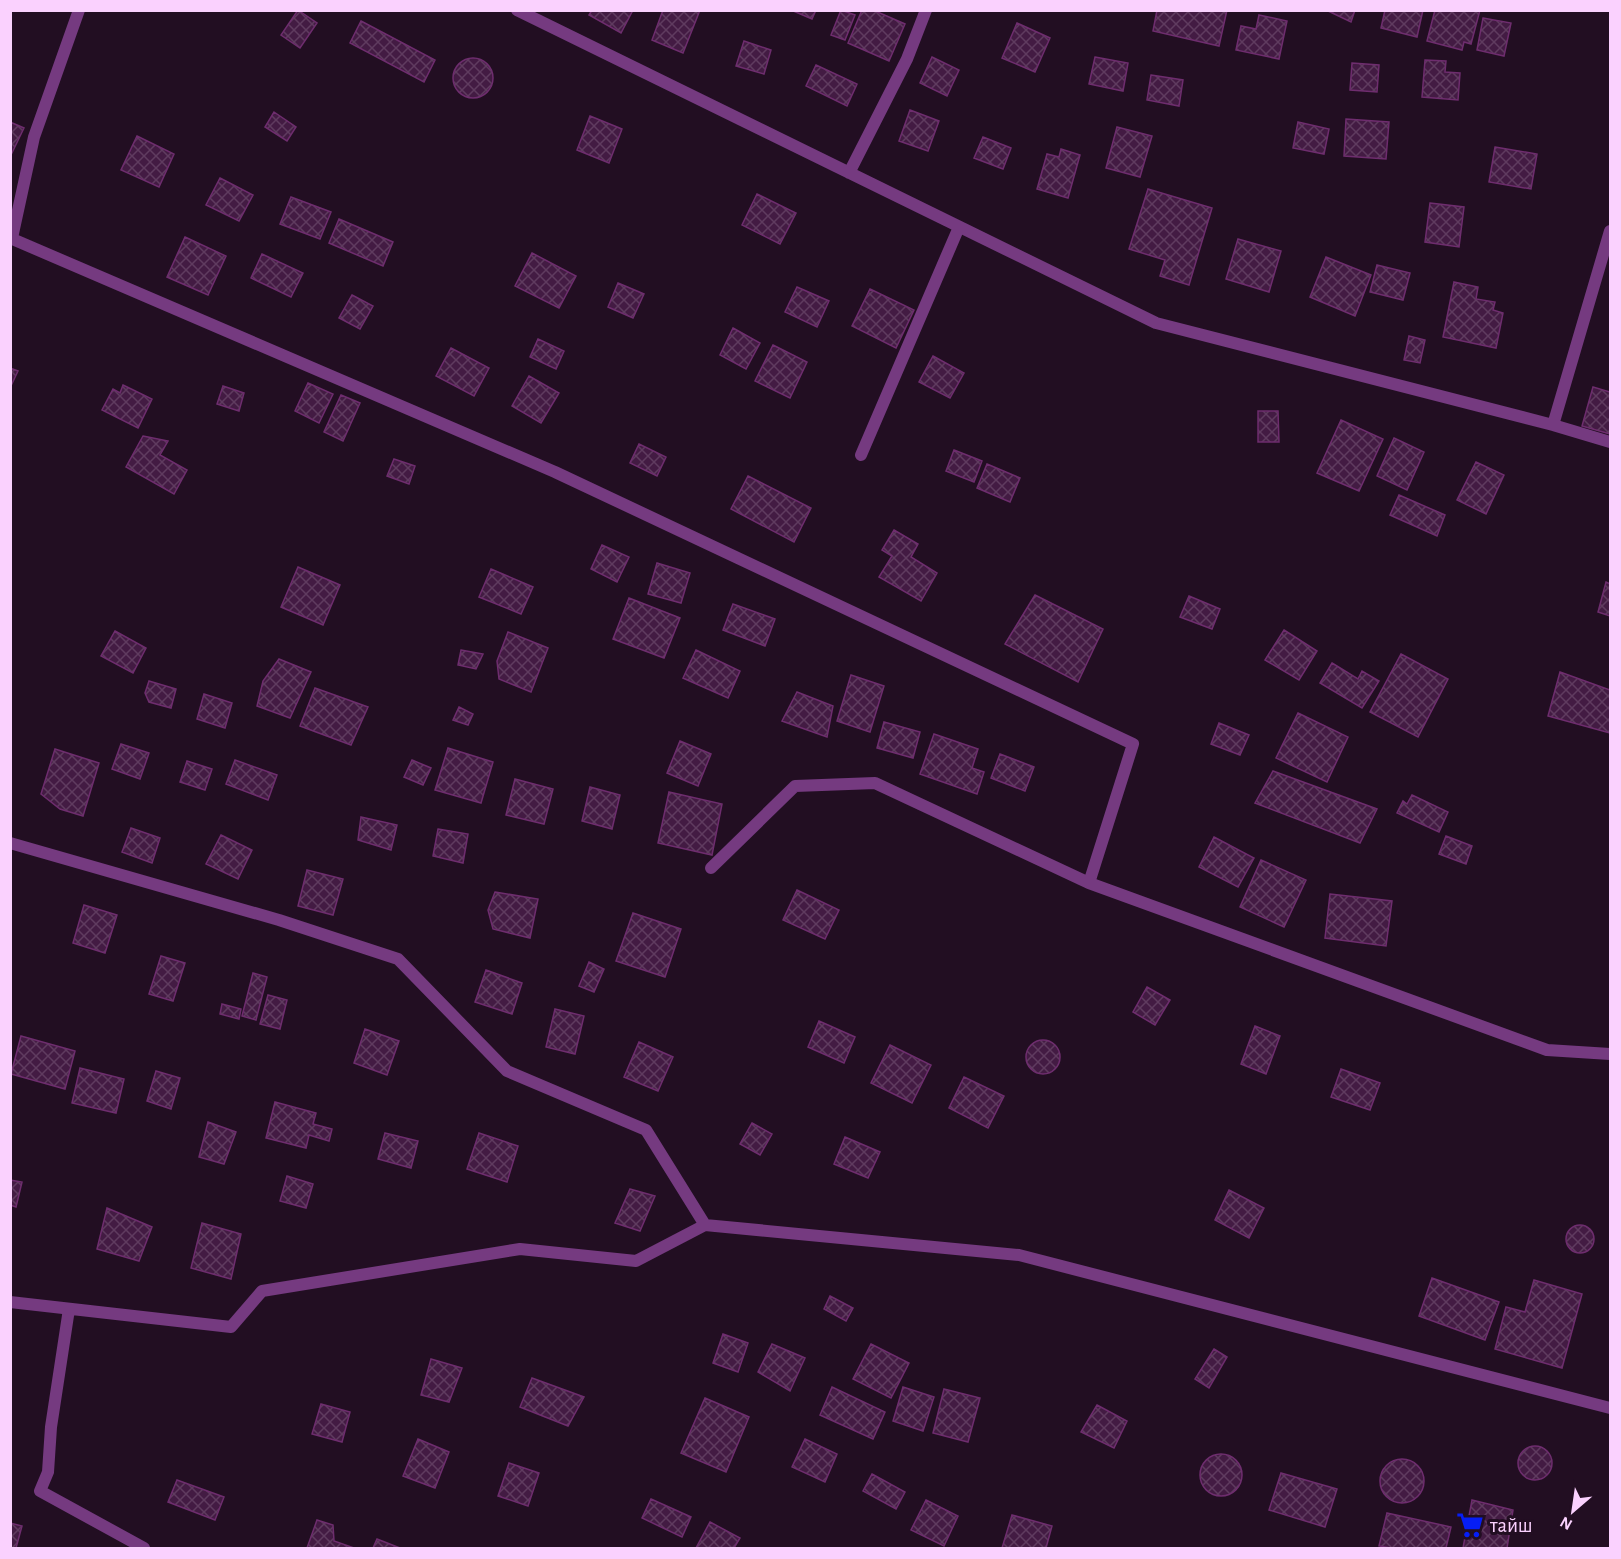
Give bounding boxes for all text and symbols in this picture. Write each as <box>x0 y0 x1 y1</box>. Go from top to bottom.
north arrow <box>1543 1481 1603 1541</box>
supermarket icon: тайш <box>1455 1510 1485 1540</box>
text: N <box>1557 1514 1575 1533</box>
place label: тайш <box>1489 1515 1533 1536</box>

